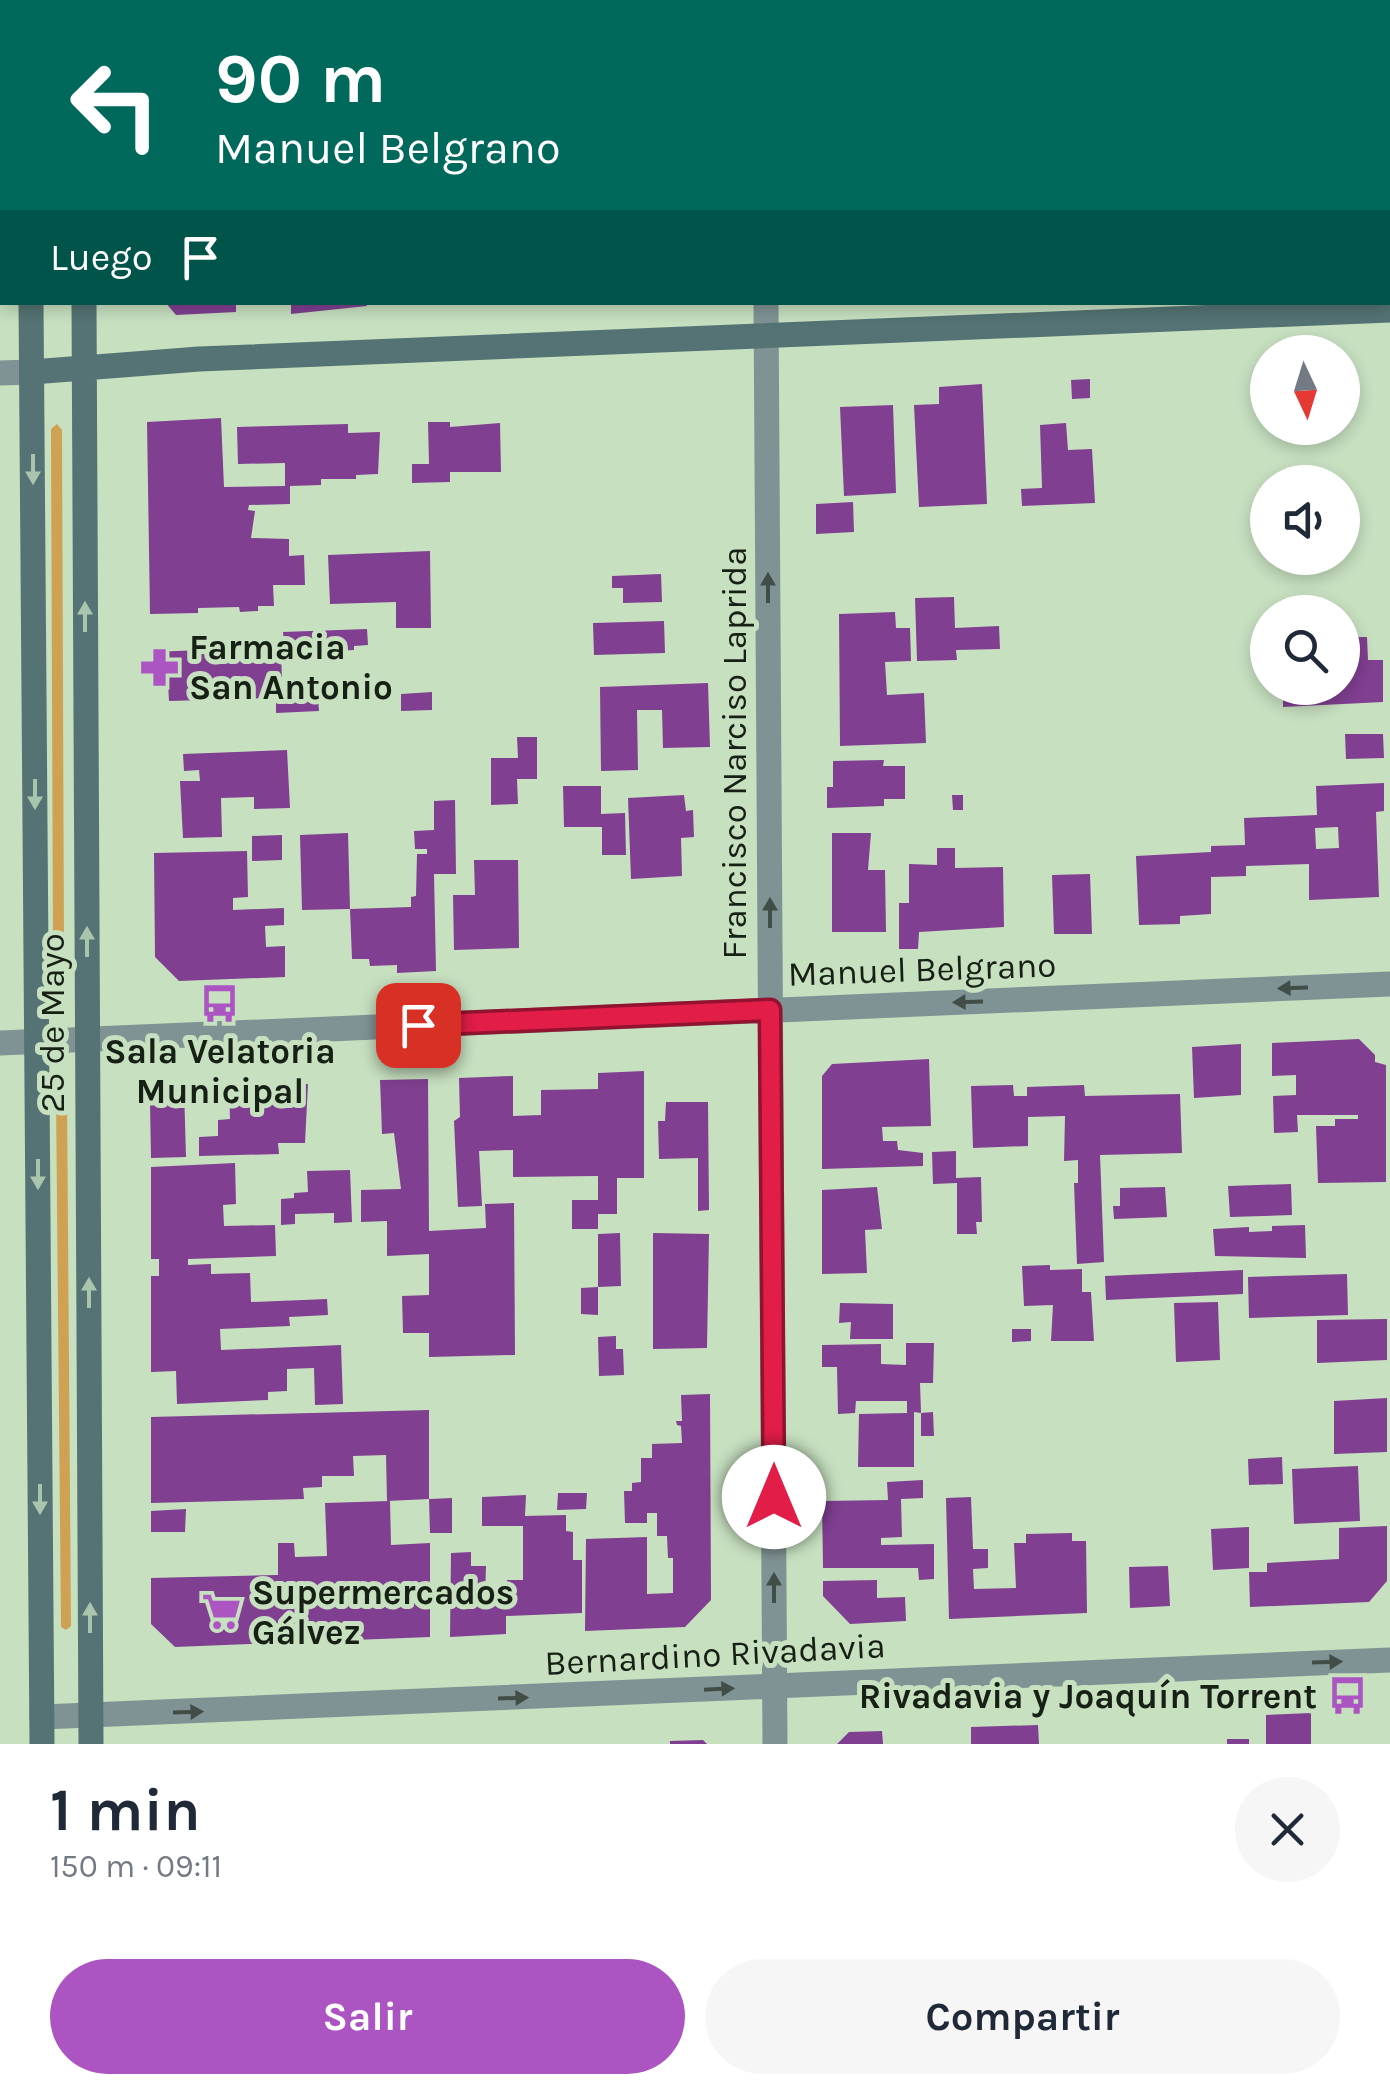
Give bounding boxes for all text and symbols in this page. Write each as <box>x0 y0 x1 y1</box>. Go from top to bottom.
text: 90 m <box>215 38 386 120</box>
icon: left <box>50 40 180 170</box>
text: Manuel Belgrano <box>215 122 561 174</box>
icon: arrive <box>173 230 228 285</box>
text: Luego <box>50 235 153 280</box>
north arrow <box>1250 335 1360 445</box>
map controls <box>1250 335 1360 705</box>
one-way arrow <box>25 454 41 486</box>
button: sound <box>1250 465 1360 575</box>
street label: Francisco Narciso Laprida <box>714 546 755 960</box>
one-way arrow <box>760 571 776 603</box>
button: search <box>1250 595 1360 705</box>
one-way arrow <box>77 600 93 632</box>
place label: Farmacia San Antonio <box>189 627 393 708</box>
pharmacy icon: Farmacia San Antonio <box>138 646 180 688</box>
one-way arrow <box>27 779 43 811</box>
one-way arrow <box>762 896 778 928</box>
one-way arrow <box>79 925 95 957</box>
street label: 25 de Mayo <box>32 933 73 1113</box>
street label: Manuel Belgrano <box>787 944 1057 995</box>
one-way arrow <box>1276 980 1308 996</box>
bus stop icon: Sala Velatoria Municipal <box>199 983 241 1025</box>
pin <box>376 983 461 1068</box>
one-way arrow <box>951 994 983 1010</box>
icon: arrive <box>391 998 446 1053</box>
place label: Sala Velatoria Municipal <box>104 1031 336 1112</box>
one-way arrow <box>30 1159 46 1191</box>
one-way arrow <box>81 1277 97 1309</box>
position arrow <box>722 1445 826 1549</box>
one-way arrow <box>33 1484 49 1516</box>
place label: Supermercados Gálvez <box>252 1572 514 1653</box>
one-way arrow <box>766 1572 782 1604</box>
supermarket icon: Supermercados Gálvez <box>201 1591 243 1633</box>
one-way arrow <box>82 1602 98 1634</box>
street label: Bernardino Rivadavia <box>544 1625 886 1684</box>
one-way arrow <box>1311 1654 1343 1670</box>
bus stop icon: Rivadavia y Joaquín Torrent <box>1326 1675 1368 1717</box>
place label: Rivadavia y Joaquín Torrent <box>859 1676 1317 1718</box>
one-way arrow <box>703 1680 735 1696</box>
one-way arrow <box>498 1689 530 1705</box>
one-way arrow <box>173 1703 205 1719</box>
text: 1 min <box>50 1775 201 1845</box>
button: close <box>1235 1777 1340 1882</box>
text: 150 m · 09:11 <box>50 1848 222 1885</box>
button: Salir <box>50 1959 685 2074</box>
button: Compartir <box>705 1959 1340 2074</box>

